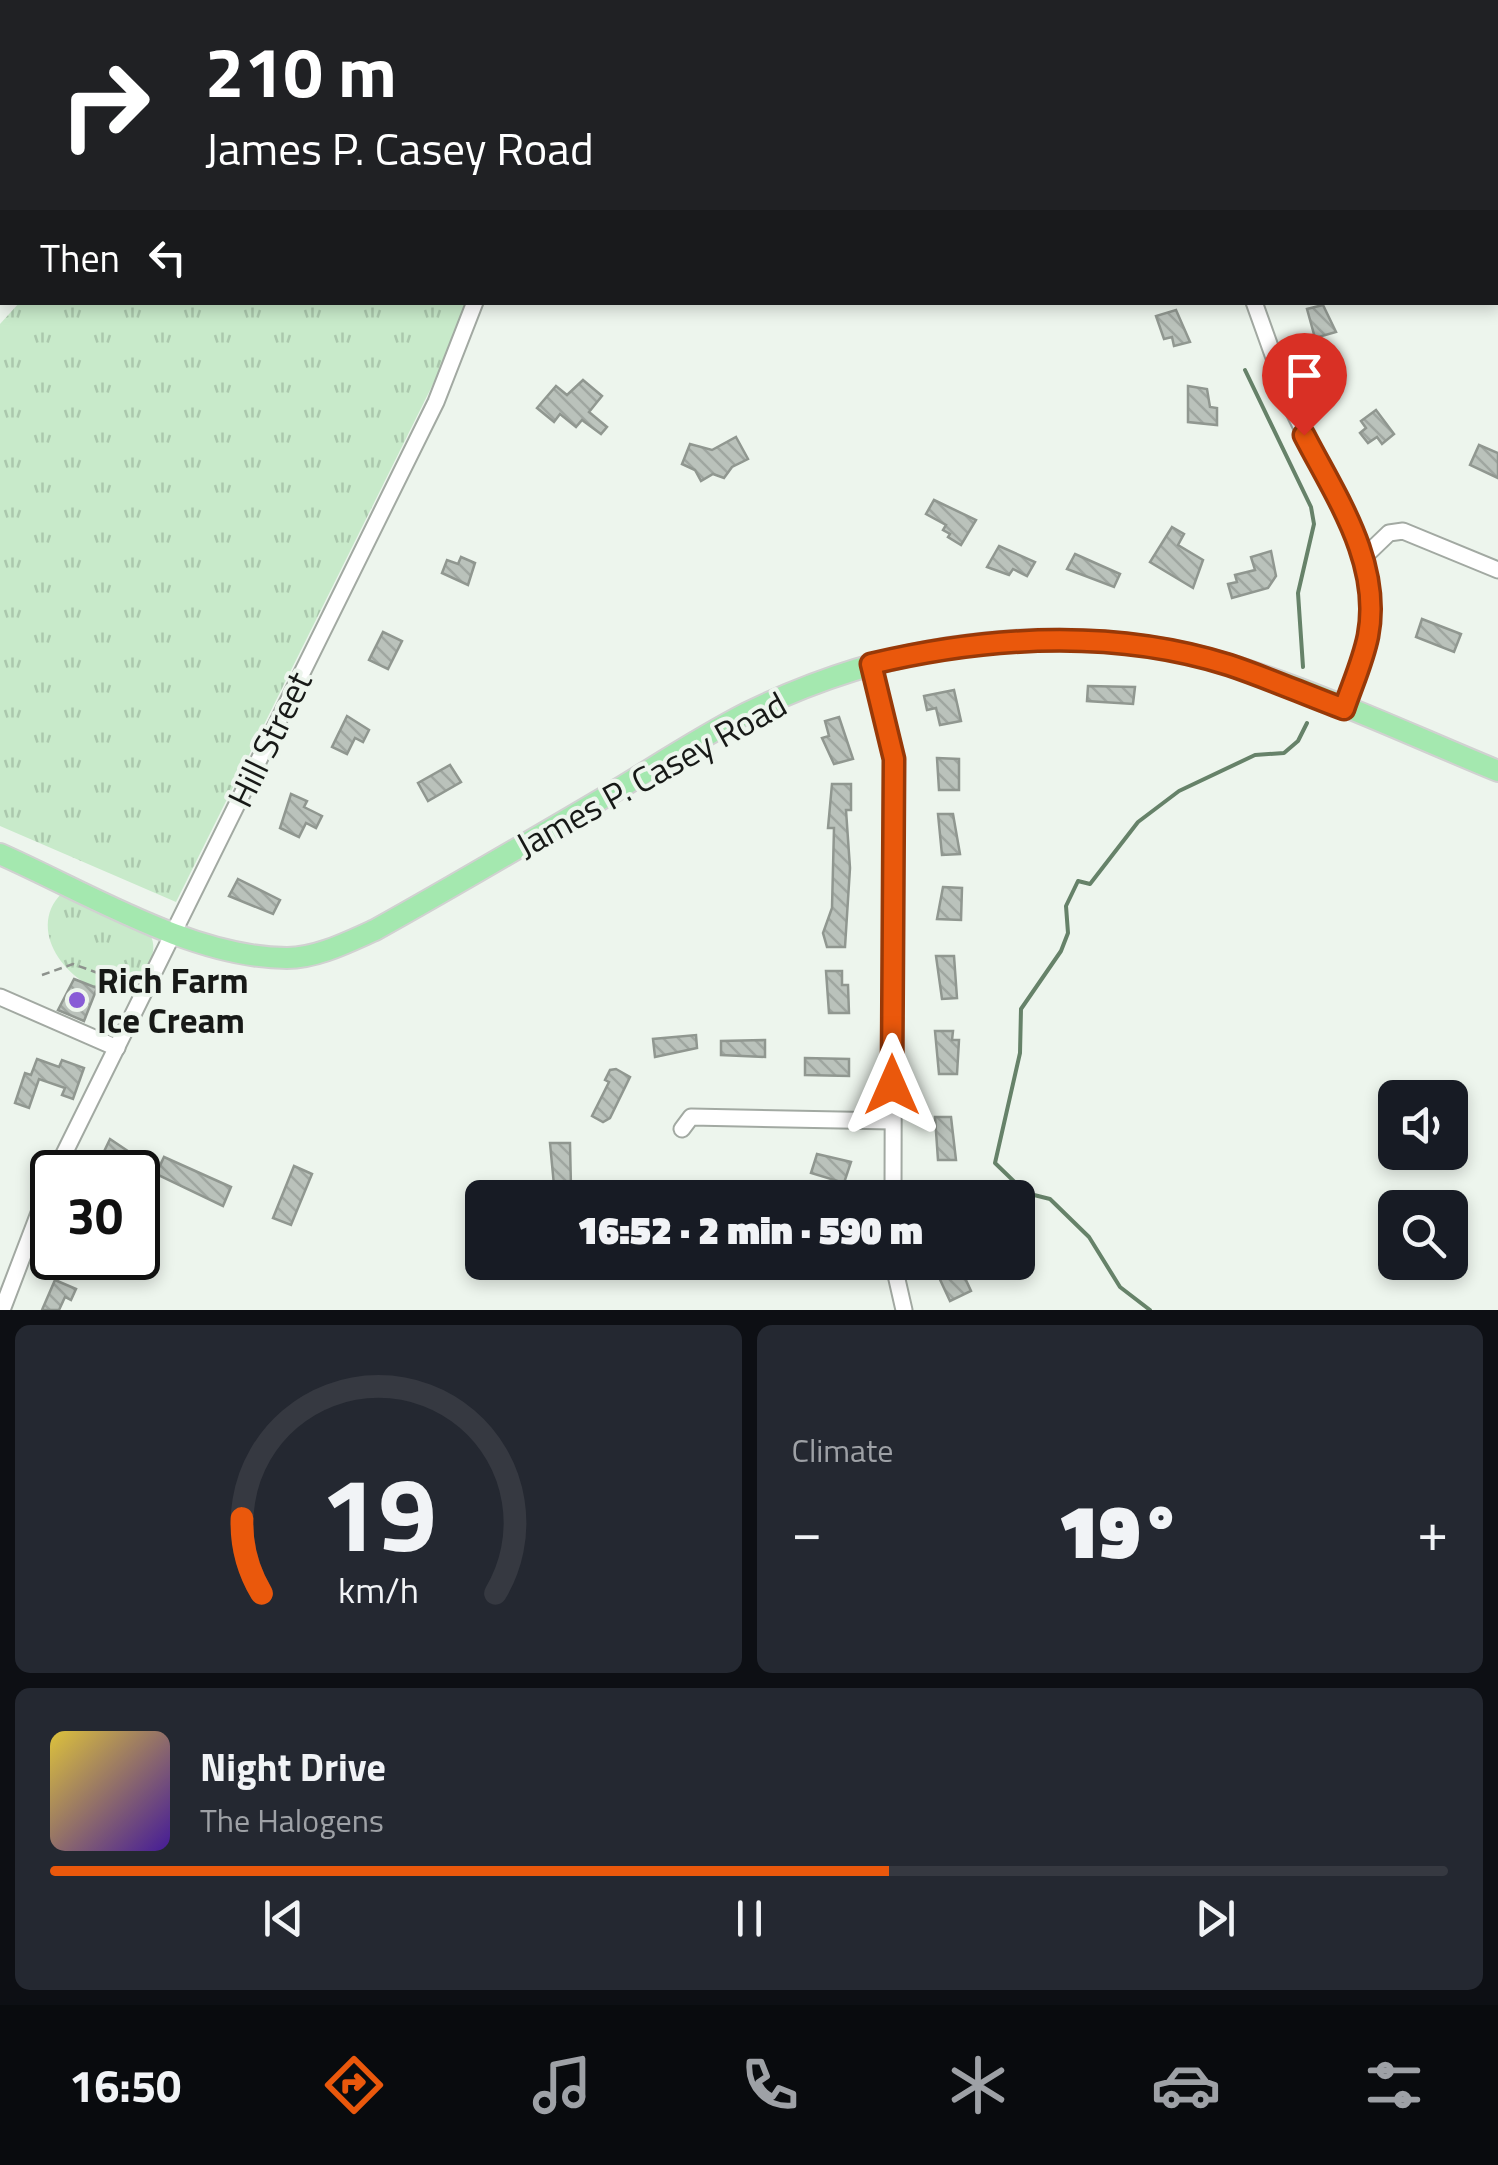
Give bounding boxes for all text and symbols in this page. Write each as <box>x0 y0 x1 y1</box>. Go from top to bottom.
text: 210 m <box>205 18 397 124</box>
icon: right <box>40 40 170 170</box>
text: James P. Casey Road <box>205 114 594 182</box>
text: Then <box>40 229 120 287</box>
icon: left <box>140 230 195 285</box>
pin <box>1262 333 1347 436</box>
icon: arrive <box>1277 348 1332 403</box>
street label: Hill Street <box>213 662 325 816</box>
street label: James P. Casey Road <box>506 677 796 871</box>
place label: Rich Farm Ice Cream <box>97 953 249 1047</box>
marker: Rich Farm Ice Cream <box>66 989 88 1011</box>
position arrow <box>840 1033 944 1137</box>
map controls <box>1378 1080 1468 1280</box>
button: sound <box>1378 1080 1468 1170</box>
speed limit sign: 30 <box>30 1150 160 1280</box>
button: search <box>1378 1190 1468 1280</box>
text: 16:52 · 2 min · 590 m <box>577 1201 923 1259</box>
text: Climate <box>792 1426 893 1474</box>
text: 19 <box>320 1433 436 1591</box>
text: 19° <box>1058 1473 1182 1587</box>
text: − <box>792 1489 822 1572</box>
text: + <box>1417 1489 1448 1572</box>
text: km/h <box>338 1562 419 1617</box>
text: Night Drive <box>200 1738 386 1796</box>
text: The Halogens <box>200 1796 384 1844</box>
icon: previous <box>256 1891 311 1946</box>
icon: pause <box>722 1891 777 1946</box>
icon: next <box>1188 1891 1243 1946</box>
icon: directions <box>319 2050 389 2120</box>
icon: music <box>527 2050 597 2120</box>
icon: phone <box>735 2050 805 2120</box>
icon: climate <box>943 2050 1013 2120</box>
icon: car <box>1151 2050 1221 2120</box>
icon: filters <box>1359 2050 1429 2120</box>
text: 16:50 <box>69 2051 181 2119</box>

